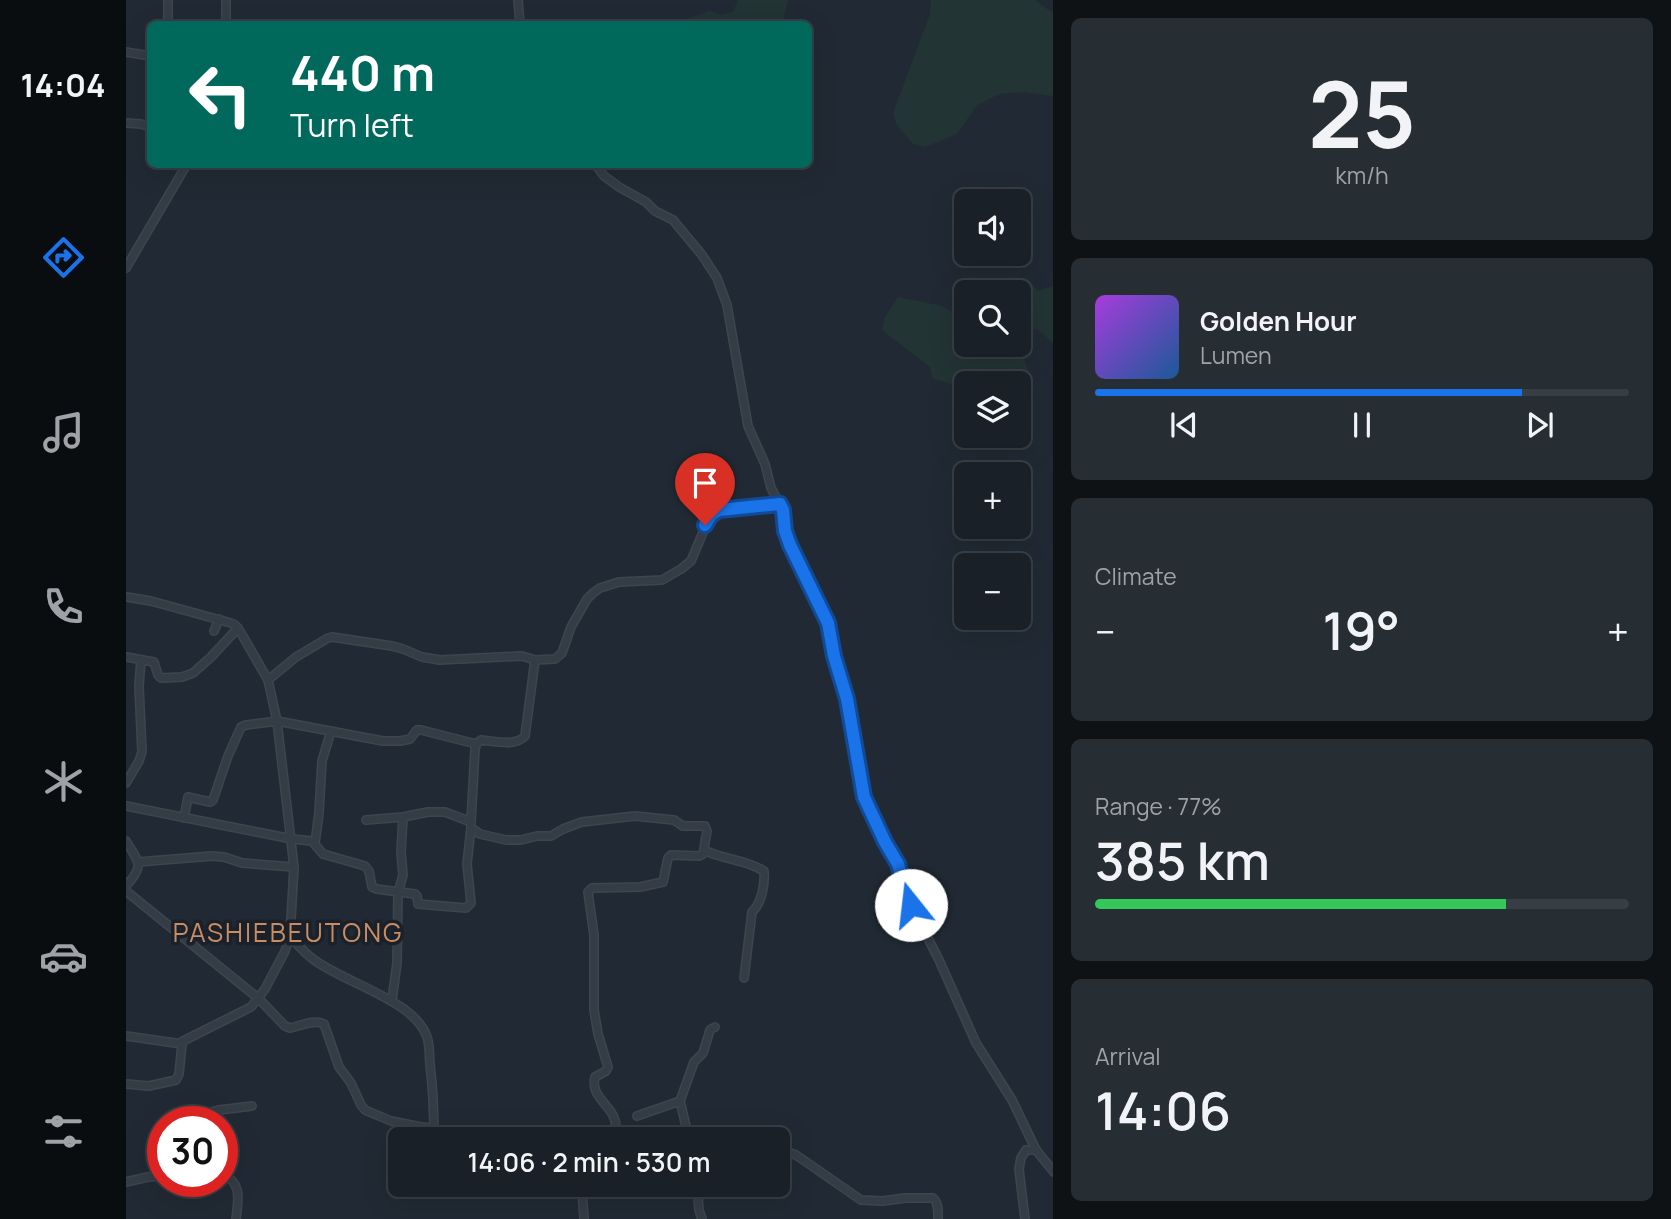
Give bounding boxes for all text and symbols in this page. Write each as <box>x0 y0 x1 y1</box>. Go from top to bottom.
text: 440 m <box>290 39 435 106</box>
icon: left <box>175 49 266 140</box>
text: 25 <box>1308 51 1416 175</box>
text: 14:04 <box>21 63 105 107</box>
text: Turn left <box>290 103 414 147</box>
text: km/h <box>1335 159 1389 191</box>
map controls <box>954 189 1031 630</box>
button: sound <box>954 189 1031 266</box>
icon: directions <box>39 233 88 282</box>
button: search <box>954 280 1031 357</box>
text: Golden Hour <box>1200 303 1357 339</box>
text: Lumen <box>1200 339 1272 371</box>
button: layers <box>954 371 1031 448</box>
icon: previous <box>1165 406 1203 444</box>
icon: pause <box>1343 406 1381 444</box>
icon: next <box>1521 406 1559 444</box>
icon: music <box>39 408 88 457</box>
pin <box>675 453 735 525</box>
button: + <box>954 462 1031 539</box>
icon: arrive <box>686 464 724 502</box>
button: − <box>954 553 1031 630</box>
text: Climate <box>1095 560 1177 592</box>
icon: phone <box>39 582 88 631</box>
text: 19° <box>1322 595 1400 666</box>
text: − <box>1095 605 1116 657</box>
text: + <box>1607 605 1629 657</box>
icon: climate <box>39 757 88 806</box>
text: Range · 77% <box>1095 790 1222 822</box>
text: 385 km <box>1095 825 1270 896</box>
position arrow <box>874 868 948 942</box>
district label: PASHIEBEUTONG <box>173 914 403 950</box>
icon: car <box>39 932 88 981</box>
text: Arrival <box>1095 1040 1161 1072</box>
text: 14:06 <box>1095 1075 1231 1146</box>
speed limit sign: 30 <box>147 1106 238 1197</box>
icon: filters <box>39 1107 88 1156</box>
text: 14:06 · 2 min · 530 m <box>467 1144 711 1180</box>

